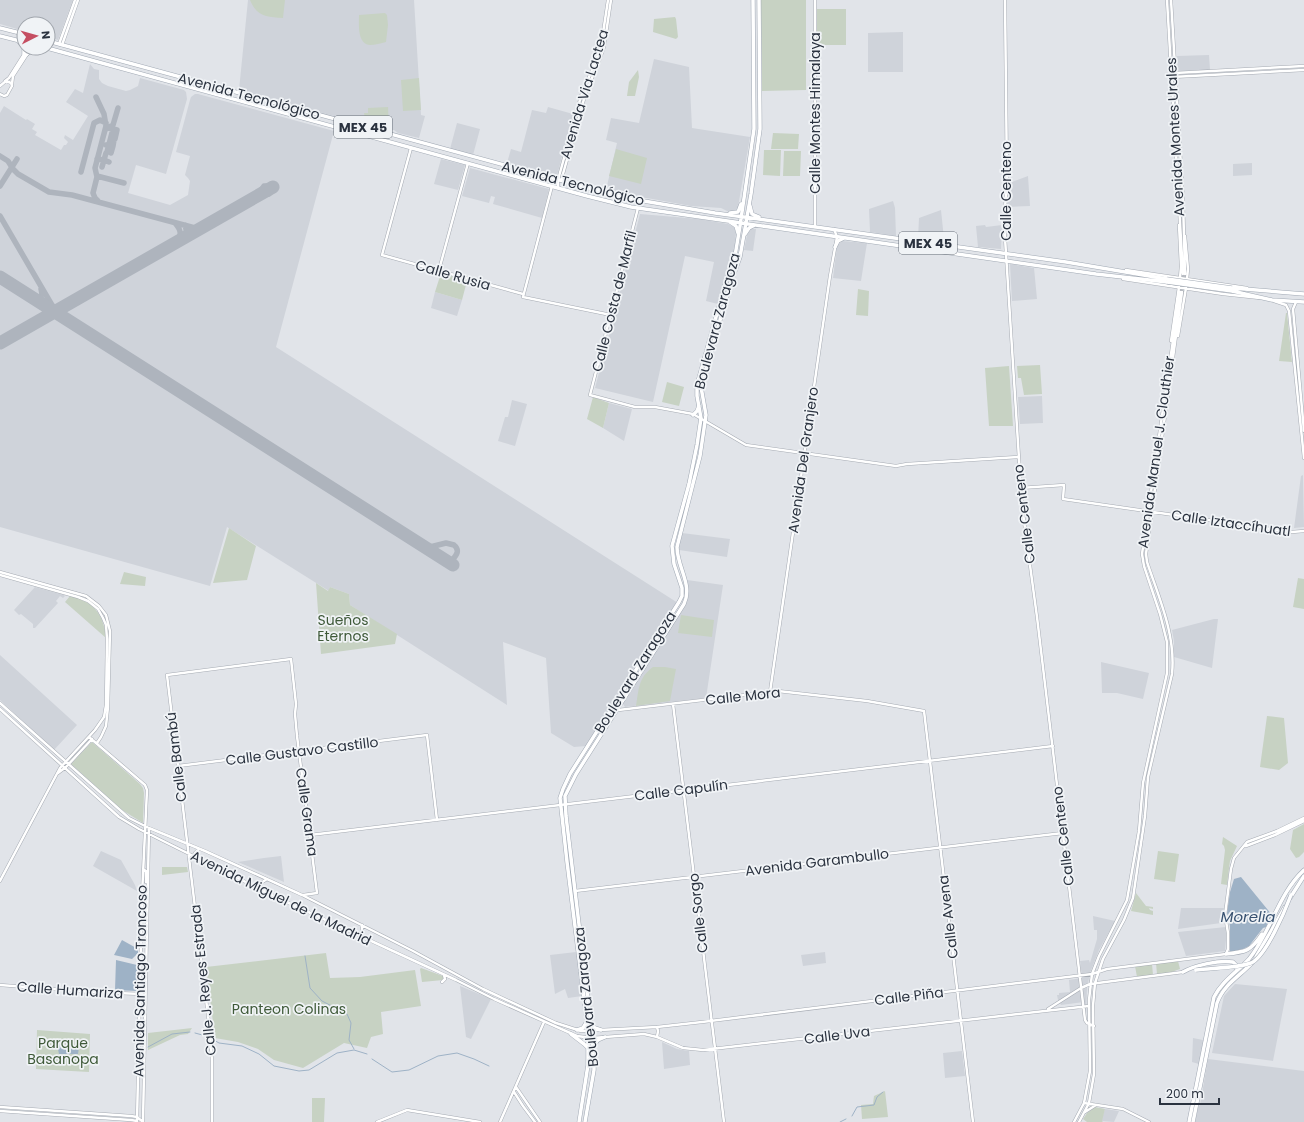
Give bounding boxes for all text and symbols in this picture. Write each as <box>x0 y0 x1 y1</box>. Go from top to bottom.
north arrow <box>16 16 56 56</box>
street label: Avenida Via Lactea <box>555 27 613 161</box>
text: N <box>38 30 54 40</box>
street label: Calle Montes Himalaya <box>805 32 825 194</box>
street label: Avenida Montes Urales <box>1161 57 1189 217</box>
street label: Avenida Tecnológico <box>176 67 322 125</box>
road number: MEX 45 <box>334 116 392 138</box>
street label: Calle Centeno <box>996 141 1016 241</box>
street label: Avenida Tecnológico <box>500 156 647 210</box>
street label: Calle Costa de Marfil <box>587 228 641 374</box>
road number: MEX 45 <box>899 232 957 254</box>
street label: Boulevard Zaragoza <box>689 251 745 391</box>
street label: Calle Rusia <box>413 255 493 295</box>
street label: Avenida Manuel J. Clouthier <box>1133 355 1179 549</box>
street label: Avenida Del Granjero <box>783 385 823 535</box>
street label: Calle Centeno <box>1008 463 1040 565</box>
street label: Calle Iztaccíhuatl <box>1170 505 1292 541</box>
street label: Boulevard Zaragoza <box>589 607 681 737</box>
park label: Sueños Eternos <box>317 610 369 646</box>
street label: Calle Mora <box>705 682 781 710</box>
street label: Calle Bambú <box>161 711 191 803</box>
street label: Calle Gustavo Castillo <box>224 732 380 770</box>
street label: Calle Grama <box>291 767 323 857</box>
street label: Calle Capulín <box>633 774 729 806</box>
street label: Calle Centeno <box>1047 785 1079 887</box>
street label: Avenida Garambullo <box>744 843 890 881</box>
street label: Avenida Miguel de la Madrid <box>187 846 375 950</box>
street label: Calle Sorgo <box>683 872 713 954</box>
street label: Calle Avena <box>933 874 963 960</box>
street label: Avenida Santiago Troncoso <box>128 885 152 1077</box>
street label: Calle J. Reyes Estrada <box>185 904 221 1056</box>
water label: Morelia <box>1221 906 1275 927</box>
street label: Boulevard Zaragoza <box>569 926 603 1068</box>
street label: Calle Humariza <box>16 976 124 1004</box>
street label: Calle Piña <box>873 982 945 1010</box>
park label: Panteon Colinas <box>232 999 346 1019</box>
street label: Calle Uva <box>803 1021 871 1049</box>
park label: Parque Basanopa <box>27 1033 99 1069</box>
scale bar <box>1160 1080 1219 1106</box>
text: 200 m <box>1166 1085 1204 1102</box>

